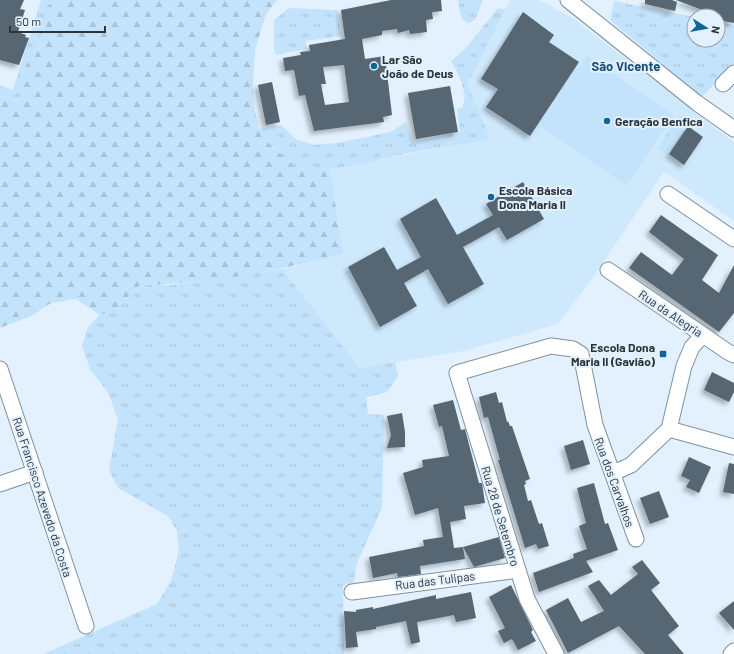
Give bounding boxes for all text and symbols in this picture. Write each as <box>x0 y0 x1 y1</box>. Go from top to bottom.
scale bar <box>10 8 105 34</box>
north arrow <box>686 8 726 48</box>
text: 50 m <box>16 14 41 28</box>
text: N <box>709 25 723 35</box>
place label: Lar São João de Deus <box>382 52 453 80</box>
district label: São Vicente <box>592 58 660 74</box>
marker: Lar São João de Deus <box>369 61 379 71</box>
place label: Geração Benfica <box>615 114 703 128</box>
marker: Geração Benfica <box>602 116 612 126</box>
place label: Escola Básica Dona Maria II <box>499 183 572 211</box>
marker: Escola Básica Dona Maria II <box>486 192 496 202</box>
street label: Rua da Alegria <box>636 287 706 339</box>
place label: Escola Dona Maria II (Gavião) <box>571 340 656 368</box>
marker: Escola Dona Maria II (Gavião) <box>658 349 668 359</box>
street label: Rua Francisco Azevedo da Costa <box>10 415 76 579</box>
street label: Rua dos Carvalhos <box>592 435 638 529</box>
street label: Rua 28 de Setembro <box>479 464 523 568</box>
street label: Rua das Tulipas <box>394 568 476 592</box>

